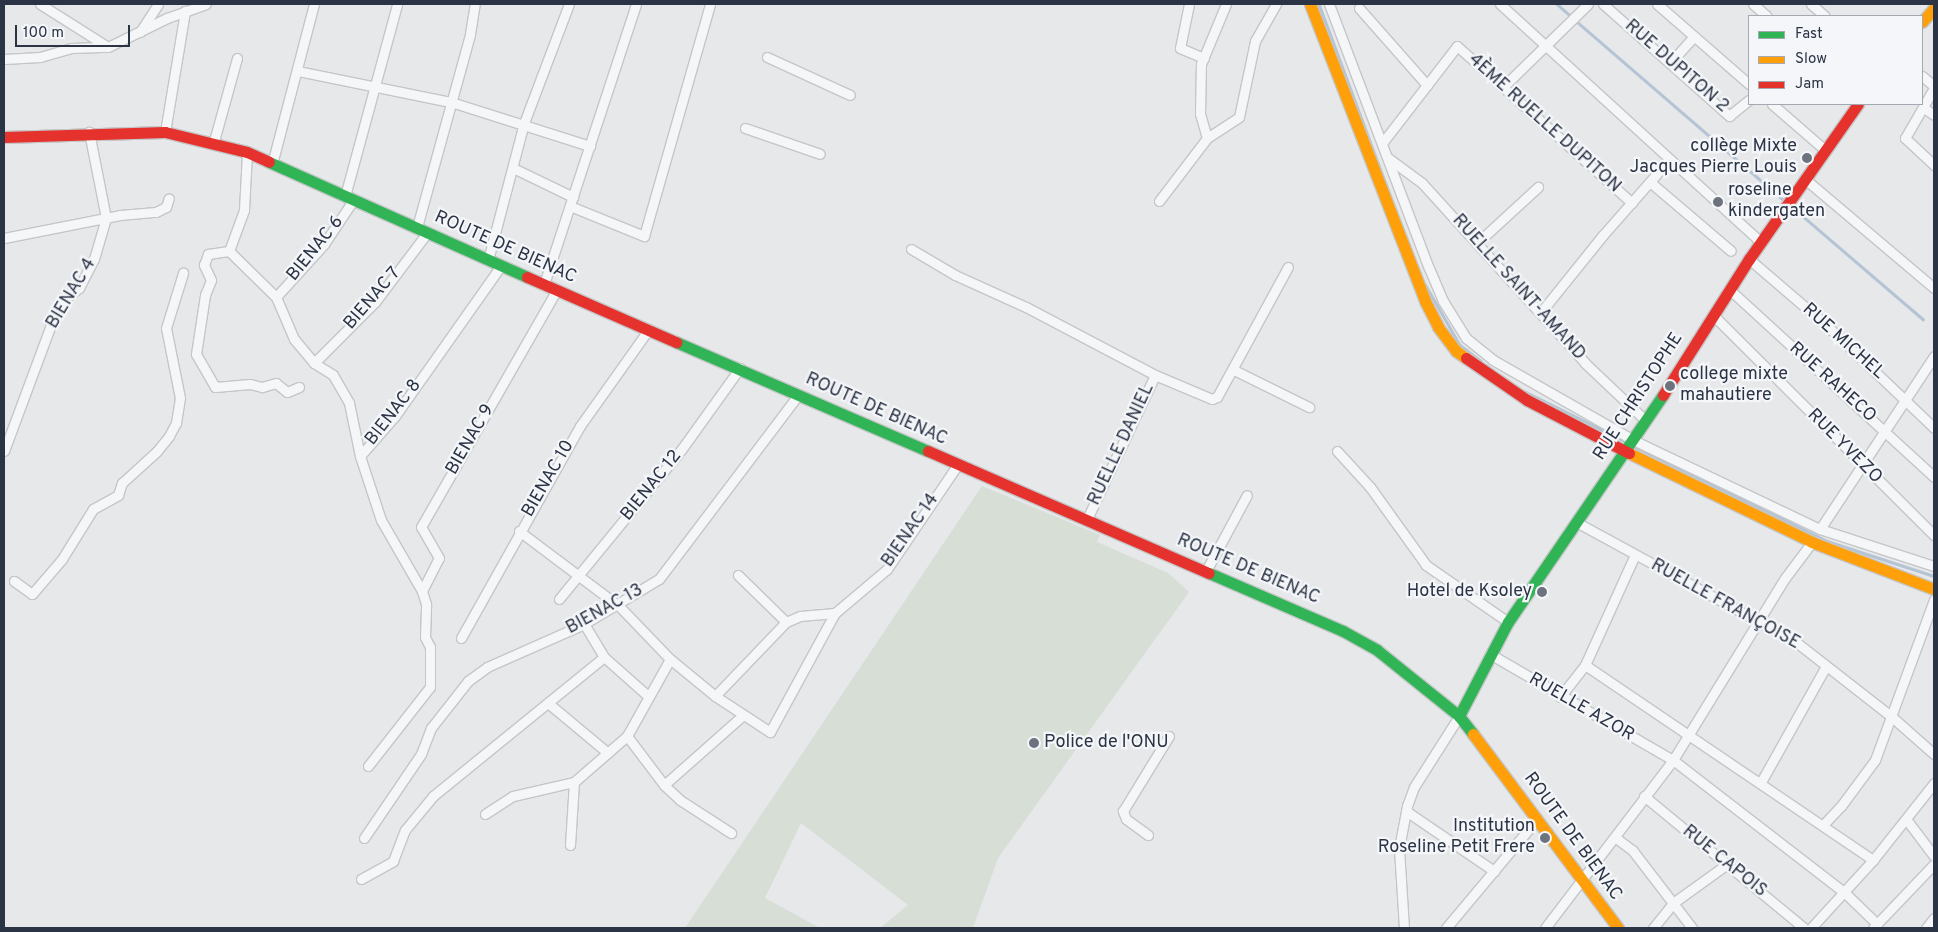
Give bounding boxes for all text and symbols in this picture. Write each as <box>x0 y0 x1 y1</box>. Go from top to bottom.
scale bar <box>18 15 132 47</box>
legend <box>1748 15 1923 105</box>
street label: RUE DUPITON 2 <box>1619 16 1733 118</box>
text: 100 m <box>23 24 64 43</box>
text: Fast <box>1795 25 1823 44</box>
street label: 4ÈME RUELLE DUPITON <box>1463 50 1625 198</box>
text: Slow <box>1795 50 1827 69</box>
text: Jam <box>1795 75 1824 94</box>
place label: collège Mixte Jacques Pierre Louis <box>1630 137 1797 180</box>
marker: collège Mixte Jacques Pierre Louis <box>1801 152 1813 164</box>
place label: roseline kindergaten <box>1728 181 1825 223</box>
marker: roseline kindergaten <box>1712 196 1724 208</box>
street label: ROUTE DE BIENAC <box>431 207 579 289</box>
street label: RUELLE SAINT-AMAND <box>1447 211 1589 365</box>
street label: BIENAC 6 <box>283 212 349 286</box>
street label: BIENAC 4 <box>43 255 101 333</box>
street label: BIENAC 7 <box>340 263 406 335</box>
street label: RUE MICHEL <box>1797 299 1889 385</box>
street label: RUE CHRISTOPHE <box>1590 329 1688 465</box>
street label: RUE RAHECO <box>1784 338 1880 428</box>
place label: college mixte mahautiere <box>1680 365 1788 408</box>
street label: ROUTE DE BIENAC <box>802 369 950 451</box>
street label: BIENAC 8 <box>361 376 427 450</box>
marker: college mixte mahautiere <box>1664 380 1676 392</box>
street label: RUELLE DANIEL <box>1084 381 1160 509</box>
street label: BIENAC 9 <box>442 401 500 479</box>
street label: RUE YVEZO <box>1802 405 1886 489</box>
street label: BIENAC 10 <box>518 437 580 521</box>
street label: BIENAC 12 <box>617 446 687 526</box>
street label: BIENAC 14 <box>878 490 944 572</box>
street label: ROUTE DE BIENAC <box>1173 530 1323 610</box>
street label: RUELLE FRANÇOISE <box>1647 555 1803 655</box>
street label: BIENAC 13 <box>563 580 647 640</box>
place label: Hotel de Ksoley <box>1407 581 1532 603</box>
marker: Hotel de Ksoley <box>1536 586 1548 598</box>
street label: RUELLE AZOR <box>1524 669 1638 747</box>
place label: Police de l'ONU <box>1044 732 1169 754</box>
marker: Police de l'ONU <box>1028 737 1040 749</box>
street label: ROUTE DE BIENAC <box>1518 769 1626 905</box>
place label: Institution Roseline Petit Frere <box>1378 817 1535 860</box>
street label: RUE CAPOIS <box>1677 821 1771 903</box>
marker: Institution Roseline Petit Frere <box>1539 832 1551 844</box>

